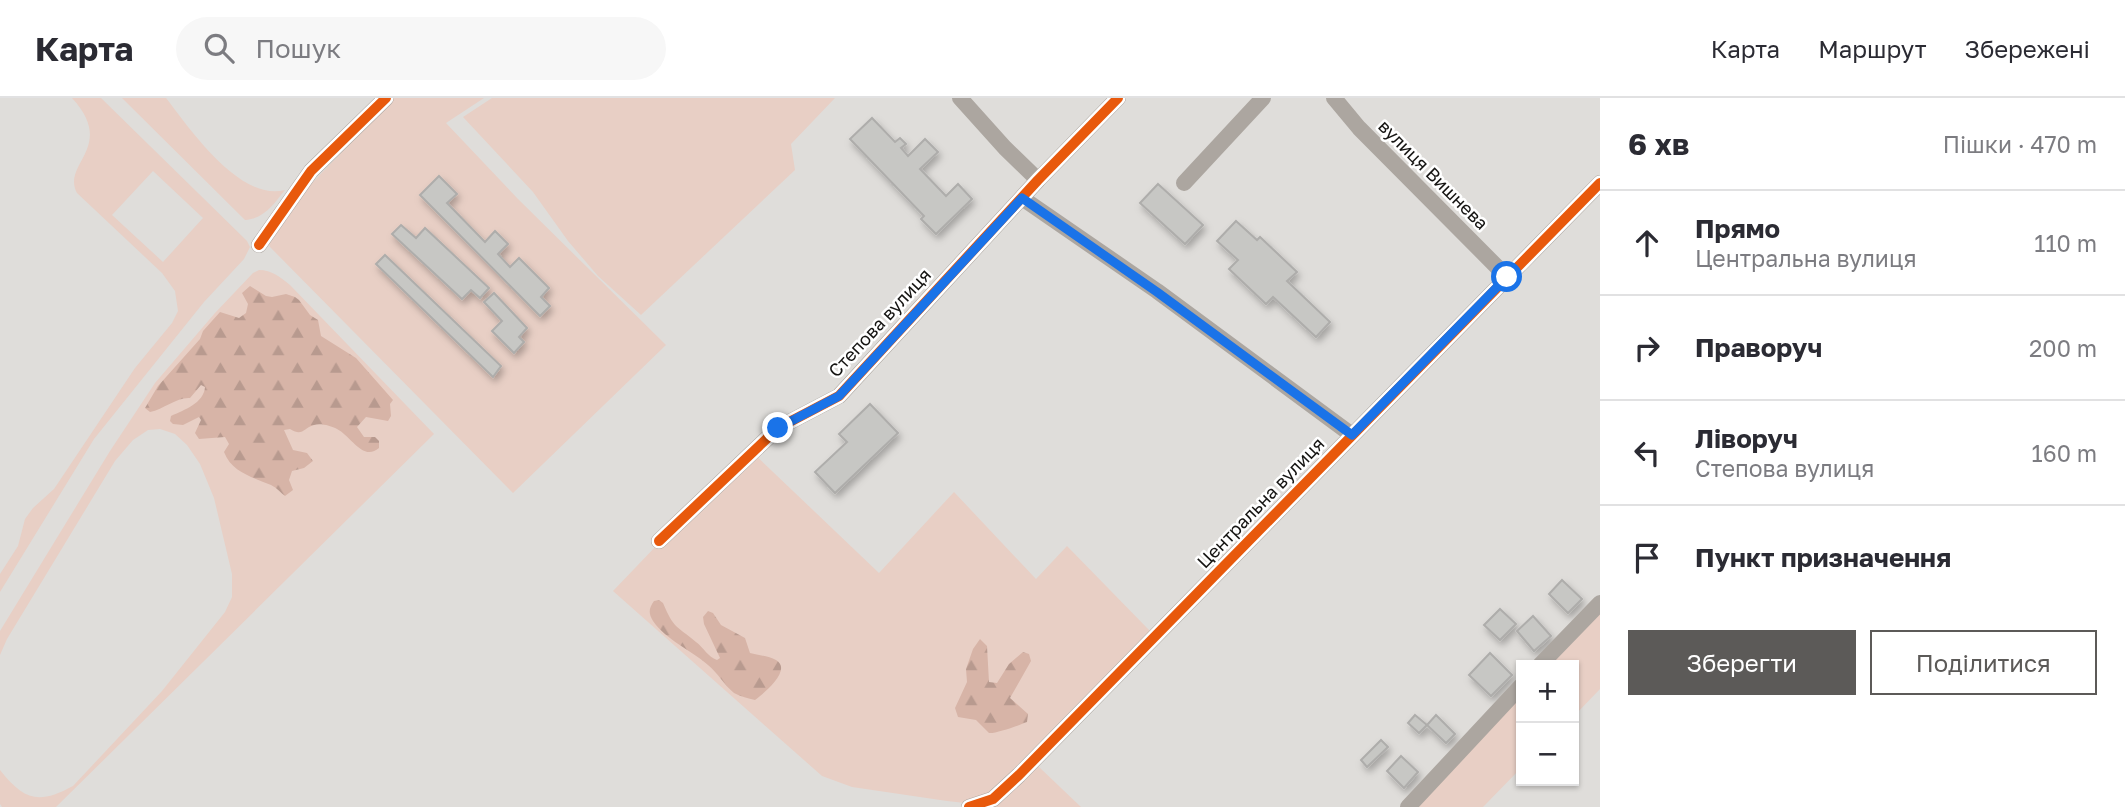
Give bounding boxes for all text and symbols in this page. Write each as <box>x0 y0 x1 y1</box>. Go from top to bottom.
search box <box>176 17 666 80</box>
text: Карта <box>35 29 134 68</box>
icon: search <box>200 29 238 67</box>
text: Пошук <box>256 33 341 64</box>
text: Карта <box>1711 34 1780 63</box>
text: Маршрут <box>1818 34 1927 63</box>
text: Збережені <box>1965 34 2090 63</box>
street label: вулиця Вишнева <box>1374 115 1493 234</box>
text: 6 хв <box>1628 126 1689 162</box>
text: Пішки · 470 m <box>1943 130 2097 158</box>
text: Прямо <box>1695 213 1780 244</box>
icon: ahead <box>1628 224 1666 262</box>
text: 110 m <box>2034 229 2097 257</box>
text: Центральна вулиця <box>1695 244 1917 272</box>
route start <box>1491 261 1522 292</box>
street label: Степова вулиця <box>823 263 935 381</box>
icon: right <box>1628 329 1666 367</box>
text: Праворуч <box>1695 332 1823 363</box>
text: 200 m <box>2029 334 2097 362</box>
route end <box>762 412 793 443</box>
text: Ліворуч <box>1695 423 1798 454</box>
street label: Центральна вулиця <box>1192 432 1328 572</box>
icon: left <box>1628 434 1666 472</box>
text: 160 m <box>2032 439 2097 467</box>
text: Степова вулиця <box>1695 454 1874 482</box>
icon: arrive <box>1628 539 1666 577</box>
text: Пункт призначення <box>1695 542 1951 573</box>
button: Зберегти <box>1628 630 1856 695</box>
button: Поділитися <box>1870 630 2097 695</box>
map controls <box>1516 660 1579 786</box>
button: + <box>1516 660 1579 723</box>
button: − <box>1516 723 1579 786</box>

